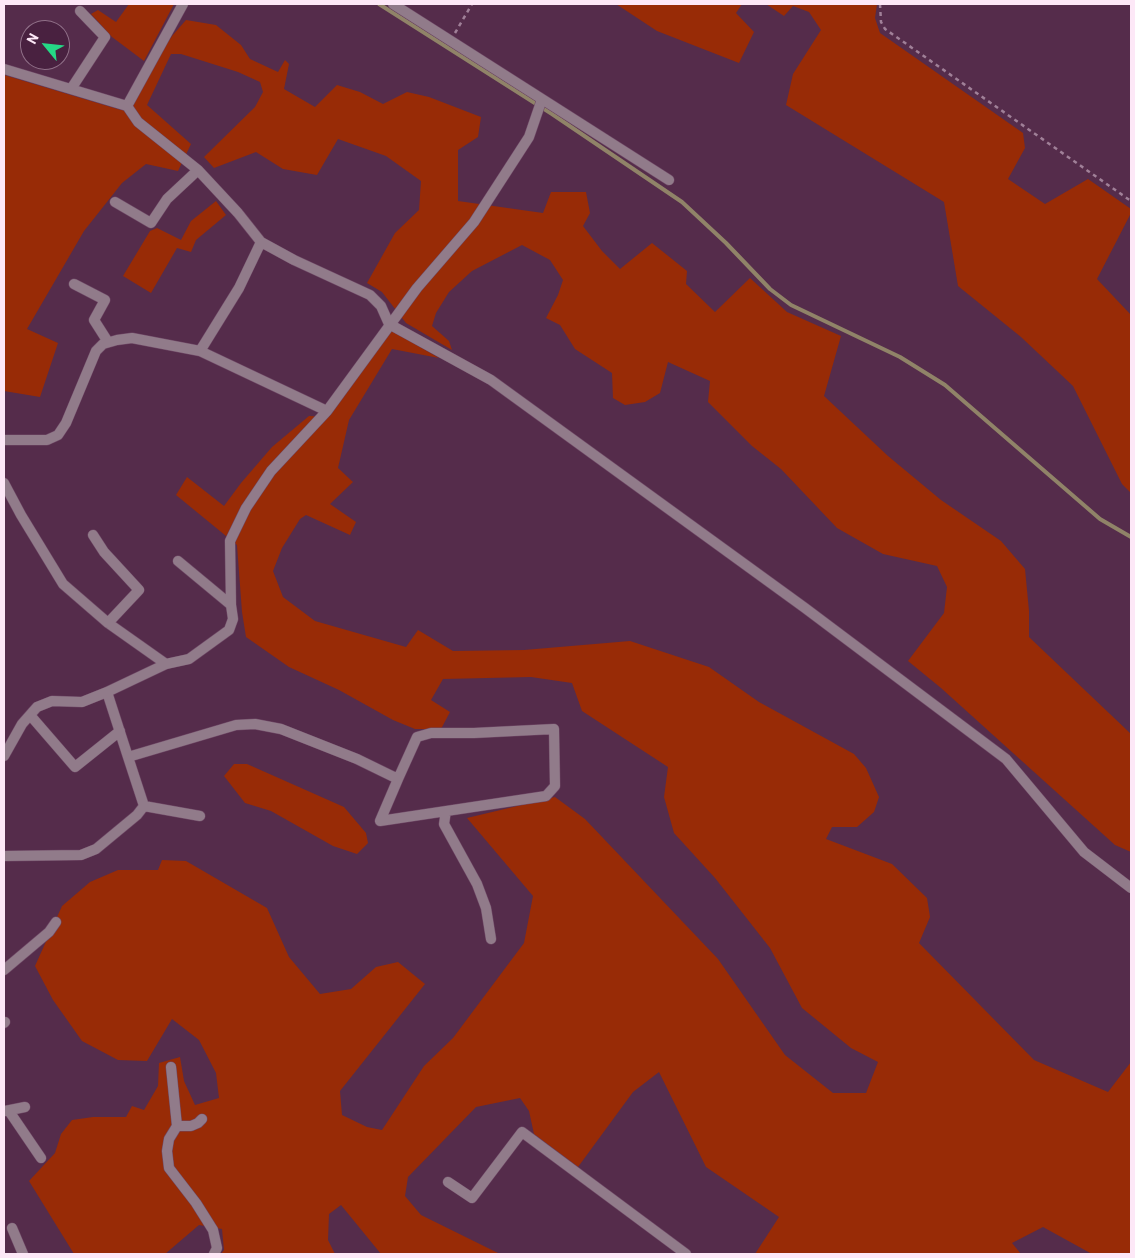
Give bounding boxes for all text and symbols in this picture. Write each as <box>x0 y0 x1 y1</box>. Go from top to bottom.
north arrow <box>20 20 70 70</box>
text: N <box>23 30 42 46</box>

